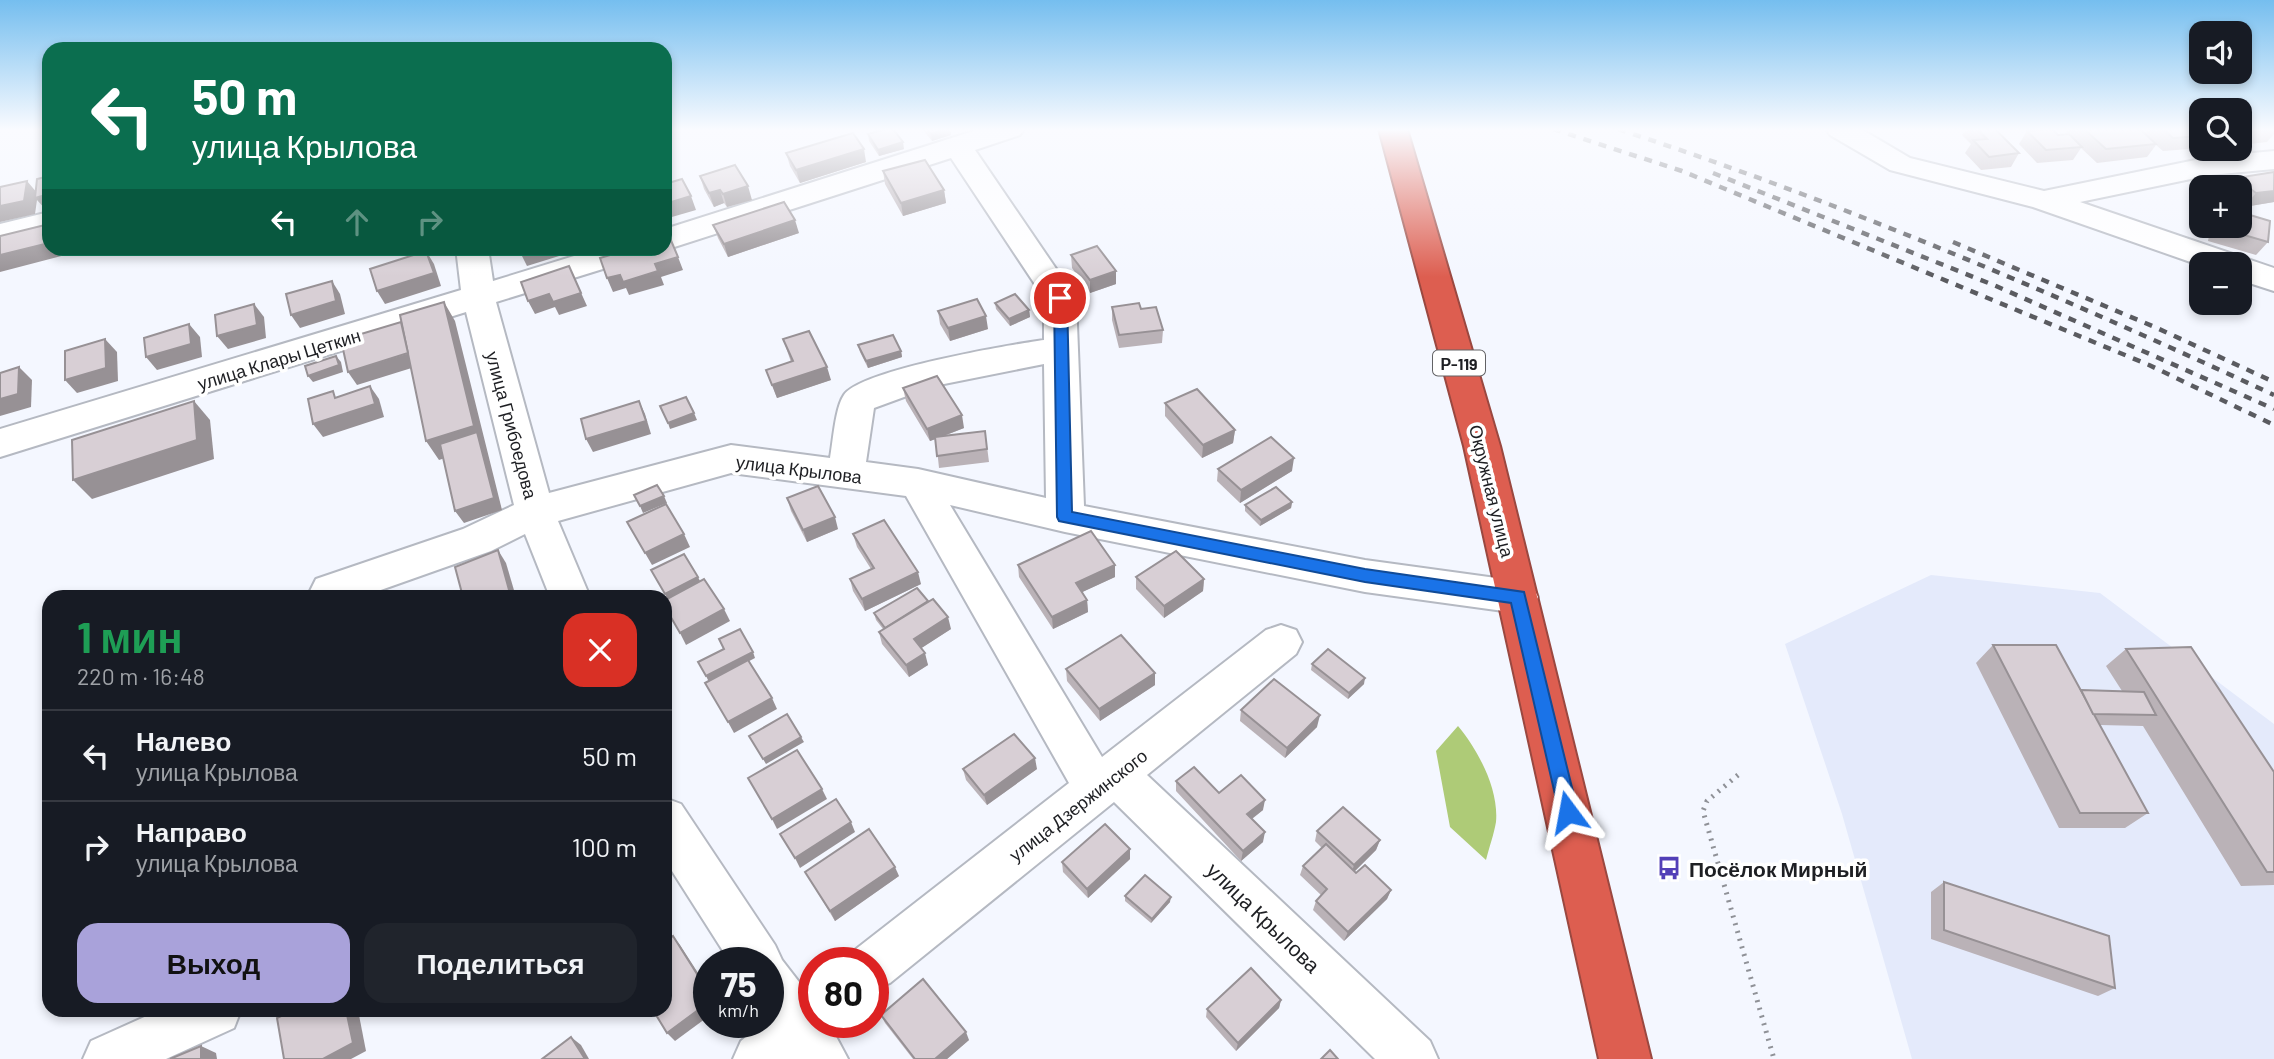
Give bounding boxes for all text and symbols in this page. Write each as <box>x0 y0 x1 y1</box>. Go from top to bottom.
map controls <box>2189 21 2252 315</box>
button: sound <box>2189 21 2252 84</box>
text: 50 m <box>192 66 297 125</box>
icon: left <box>77 70 168 161</box>
button: search <box>2189 98 2252 161</box>
text: улица Крылова <box>192 126 417 164</box>
button: + <box>2189 175 2252 238</box>
icon: left <box>265 203 303 241</box>
icon: ahead <box>338 203 376 241</box>
icon: right <box>411 203 449 241</box>
button: − <box>2189 252 2252 315</box>
pin <box>1030 268 1090 328</box>
icon: arrive <box>1041 279 1079 317</box>
street label: улица Клары Цеткин <box>195 324 363 394</box>
street label: улица Грибоедова <box>482 349 543 502</box>
road number: Р-119 <box>1433 350 1485 376</box>
street label: Окружная улица <box>1465 422 1519 560</box>
street label: улица Крылова <box>735 450 864 488</box>
text: 1 мин <box>77 611 183 661</box>
button: close <box>563 613 637 687</box>
text: 220 m · 16:48 <box>77 662 205 690</box>
text: Налево <box>136 725 231 756</box>
icon: left <box>77 737 115 775</box>
text: 50 m <box>582 740 637 771</box>
street label: улица Дзержинского <box>1005 744 1151 866</box>
text: улица Крылова <box>136 758 298 786</box>
position arrow <box>1531 775 1605 849</box>
text: Направо <box>136 816 247 847</box>
icon: right <box>77 828 115 866</box>
text: 100 m <box>572 831 637 862</box>
text: улица Крылова <box>136 849 298 877</box>
bus stop icon: Посёлок Мирный <box>1655 854 1683 882</box>
place label: Посёлок Мирный <box>1689 856 1867 881</box>
street label: улица Крылова <box>1202 857 1326 978</box>
button: Выход <box>77 923 350 1003</box>
button: Поделиться <box>364 923 637 1003</box>
speed limit sign: 80 <box>798 947 889 1038</box>
text: 75 <box>720 962 757 1004</box>
text: km/h <box>718 999 759 1021</box>

